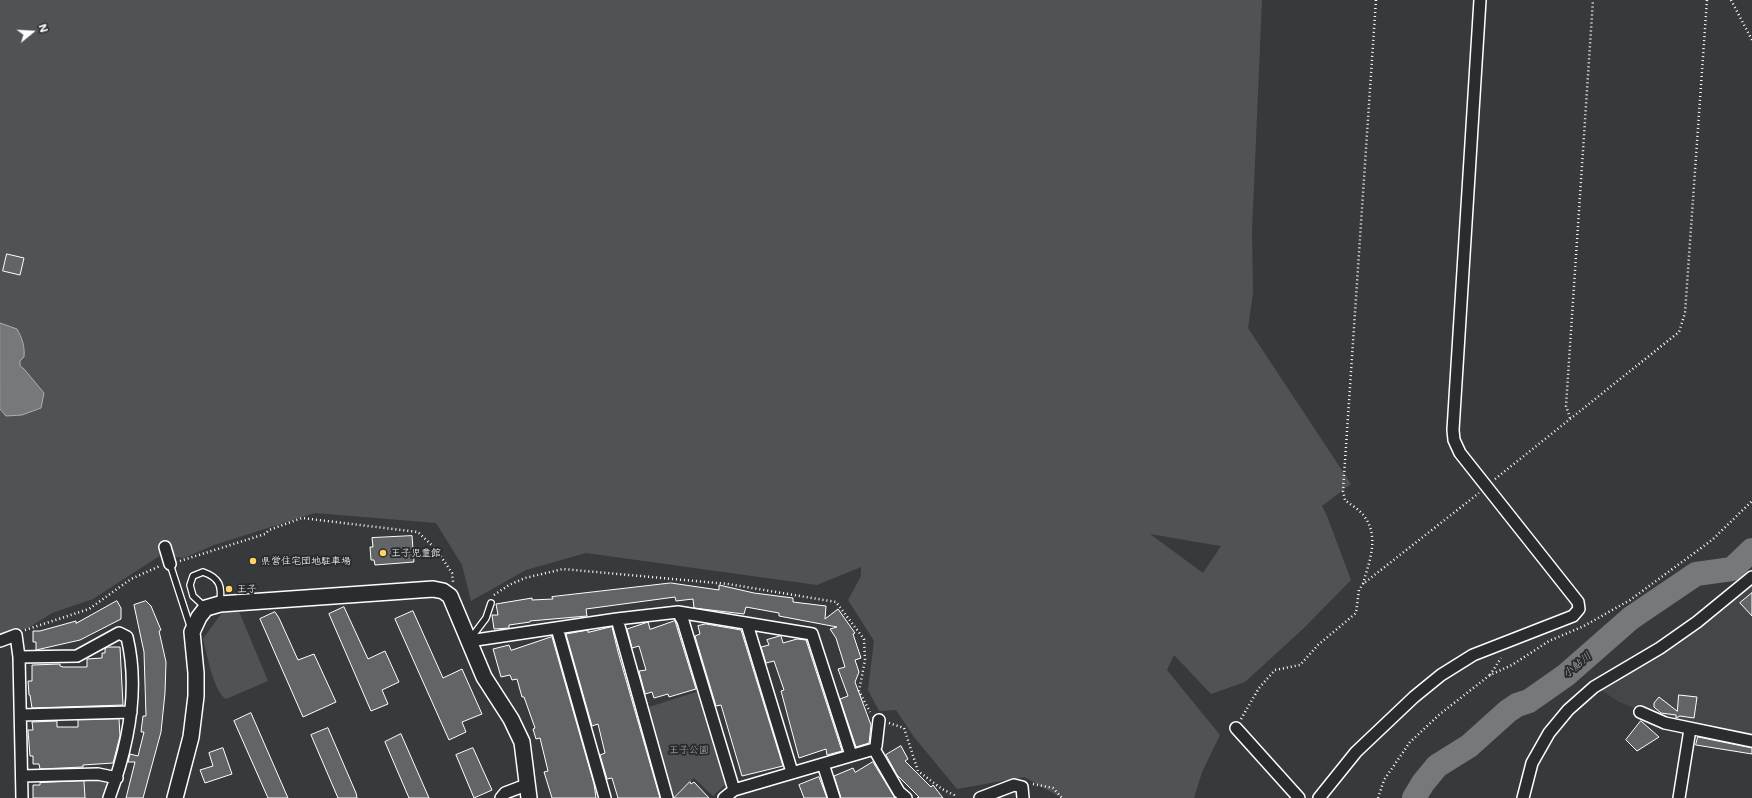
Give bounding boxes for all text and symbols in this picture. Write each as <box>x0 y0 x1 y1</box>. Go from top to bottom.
north arrow <box>12 12 52 52</box>
text: N <box>35 22 52 34</box>
place label: 王子児童館 <box>391 547 441 559</box>
marker: 王子児童館 <box>378 548 388 558</box>
place label: 県営住宅団地駐車場 <box>261 555 351 567</box>
marker: 県営住宅団地駐車場 <box>248 556 258 566</box>
place label: 王子 <box>237 583 257 595</box>
marker: 王子 <box>224 584 234 594</box>
water label: 小鮎川 <box>1560 649 1594 681</box>
park label: 王子公園 <box>669 744 709 756</box>

